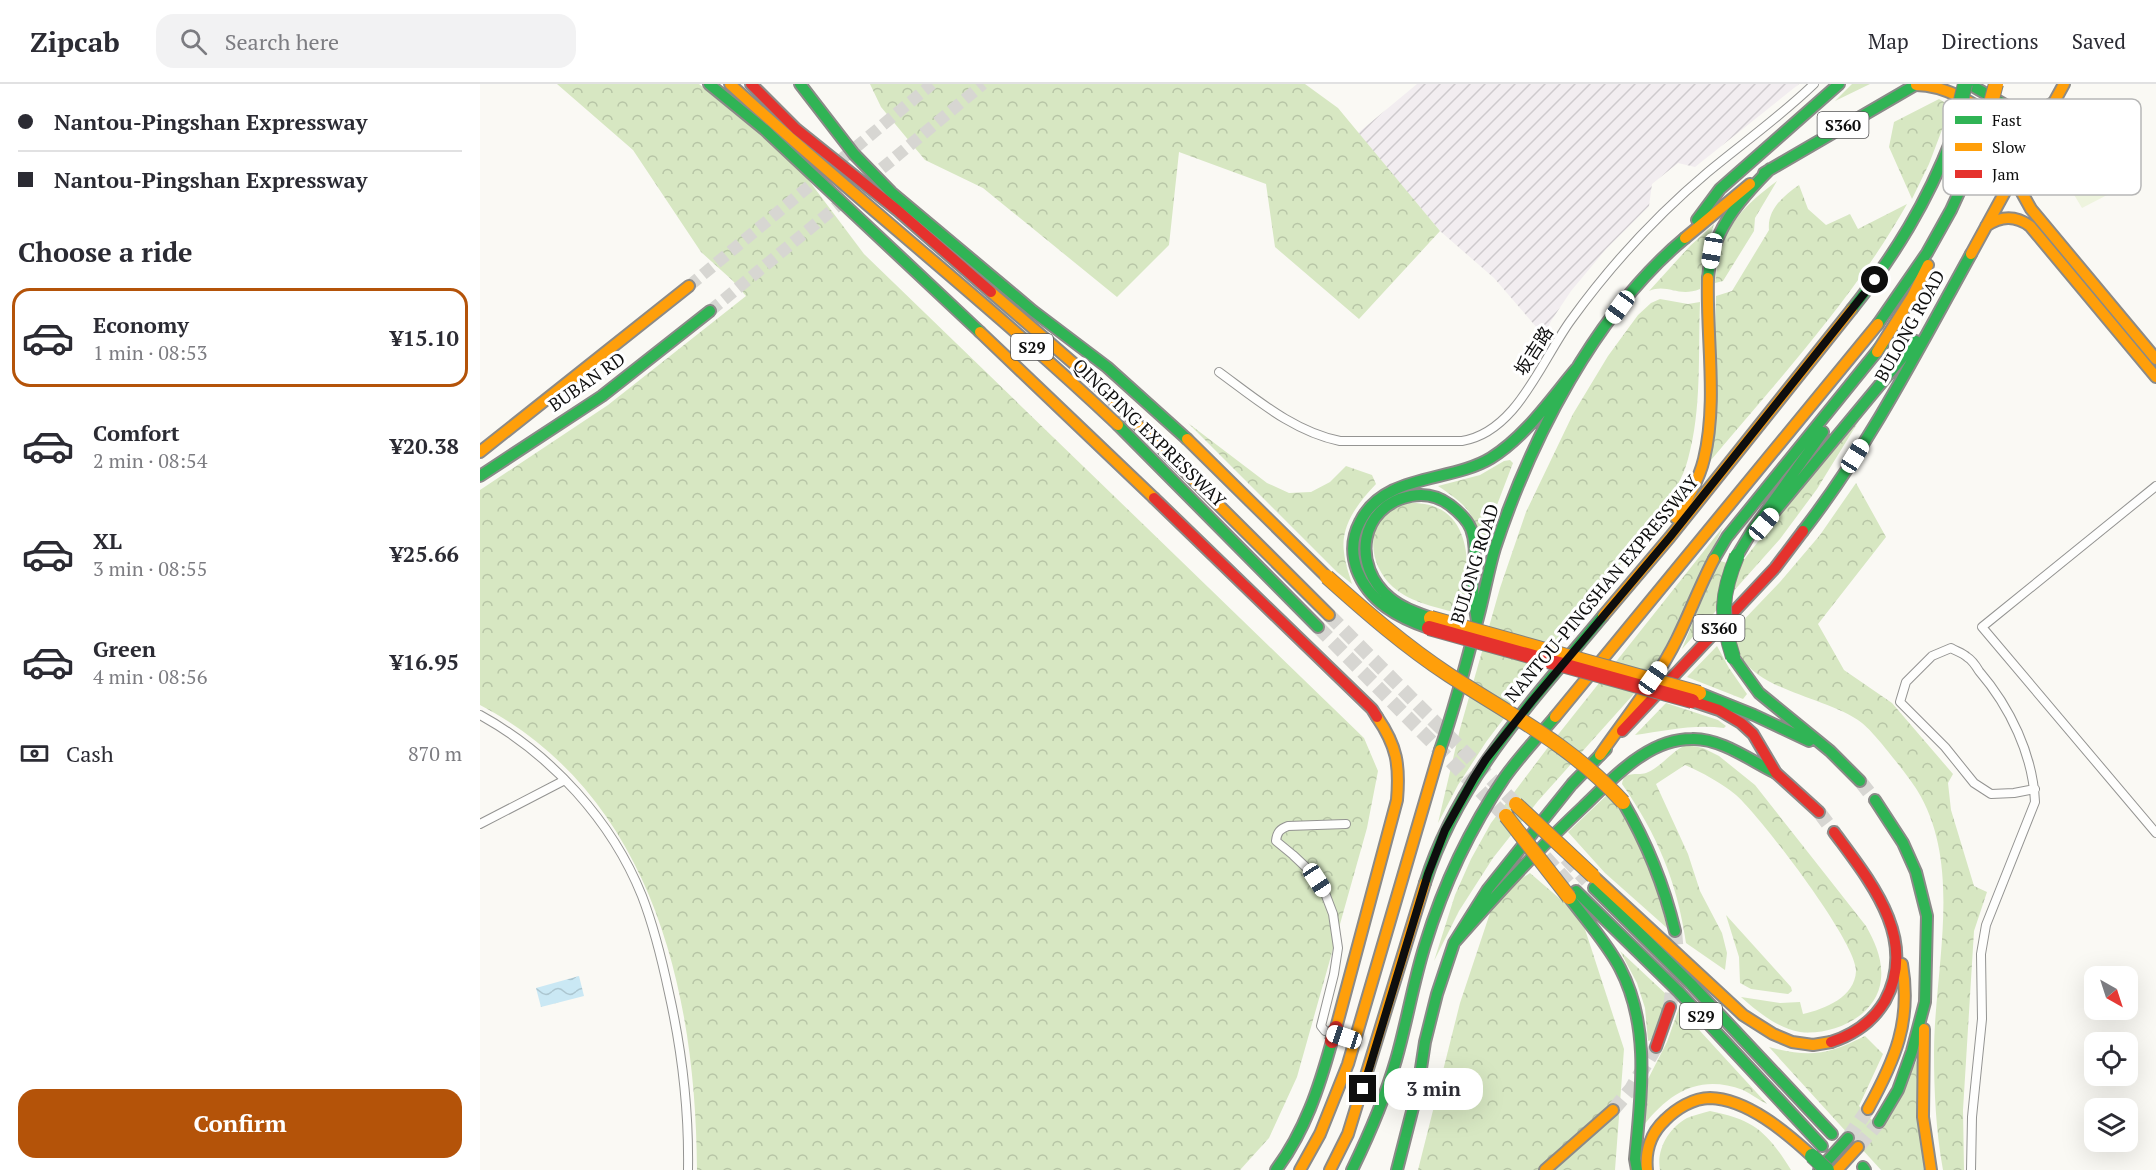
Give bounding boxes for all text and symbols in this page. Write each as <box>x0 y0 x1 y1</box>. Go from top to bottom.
search box <box>156 14 576 68</box>
text: Zipcab <box>30 23 120 60</box>
icon: search <box>177 25 210 58</box>
text: Search here <box>225 27 339 56</box>
text: Map <box>1868 27 1909 55</box>
text: Directions <box>1942 27 2039 55</box>
text: Saved <box>2072 27 2126 55</box>
legend <box>1943 99 2141 195</box>
text: Nantou-Pingshan Expressway <box>54 107 367 136</box>
text: Fast <box>1992 109 2022 131</box>
road number: S360 <box>1818 112 1868 138</box>
text: Slow <box>1992 136 2026 158</box>
text: Jam <box>1992 163 2020 185</box>
text: Nantou-Pingshan Expressway <box>54 165 367 194</box>
car <box>1700 232 1724 270</box>
text: Choose a ride <box>18 234 193 270</box>
street label: BULONG ROAD <box>1869 265 1950 386</box>
route start <box>1861 266 1888 293</box>
car <box>1602 287 1638 327</box>
text: Economy <box>93 310 189 339</box>
icon: car <box>21 311 75 365</box>
street label: 坂吉路 <box>1508 321 1558 380</box>
text: ¥15.10 <box>390 323 459 352</box>
road number: S29 <box>1011 334 1053 360</box>
text: 1 min · 08:53 <box>93 339 207 366</box>
street label: BUBAN RD <box>543 346 629 416</box>
street label: QINGPING EXPRESSWAY <box>1068 353 1232 512</box>
text: Comfort <box>93 418 179 447</box>
icon: car <box>21 419 75 473</box>
text: ¥20.38 <box>390 431 459 460</box>
car <box>1838 436 1872 476</box>
text: 2 min · 08:54 <box>93 447 207 474</box>
street label: NANTOU-PINGSHAN EXPRESSWAY <box>1499 469 1704 707</box>
street label: BULONG ROAD <box>1444 501 1504 627</box>
car <box>1746 504 1782 544</box>
text: XL <box>93 526 122 555</box>
icon: car <box>21 527 75 581</box>
text: ¥25.66 <box>390 539 459 568</box>
text: 3 min · 08:55 <box>93 555 207 582</box>
road number: S360 <box>1694 615 1744 641</box>
text: Green <box>93 634 156 663</box>
icon: car <box>21 635 75 689</box>
text: ¥16.95 <box>390 647 459 676</box>
car <box>1635 658 1671 698</box>
text: 4 min · 08:56 <box>93 663 207 690</box>
icon: cash <box>18 737 51 770</box>
text: Cash <box>66 739 114 768</box>
text: 870 m <box>408 740 462 767</box>
car <box>1300 860 1334 900</box>
north arrow <box>2084 966 2138 1020</box>
map controls <box>2084 966 2138 1152</box>
road number: S29 <box>1680 1003 1722 1029</box>
car <box>1324 1023 1364 1051</box>
button: locate <box>2084 1032 2138 1086</box>
callout: 3 min <box>1384 1068 1483 1110</box>
route end <box>1349 1075 1376 1102</box>
text: 3 min <box>1406 1075 1461 1102</box>
button: Confirm <box>18 1089 462 1158</box>
button: layers <box>2084 1098 2138 1152</box>

